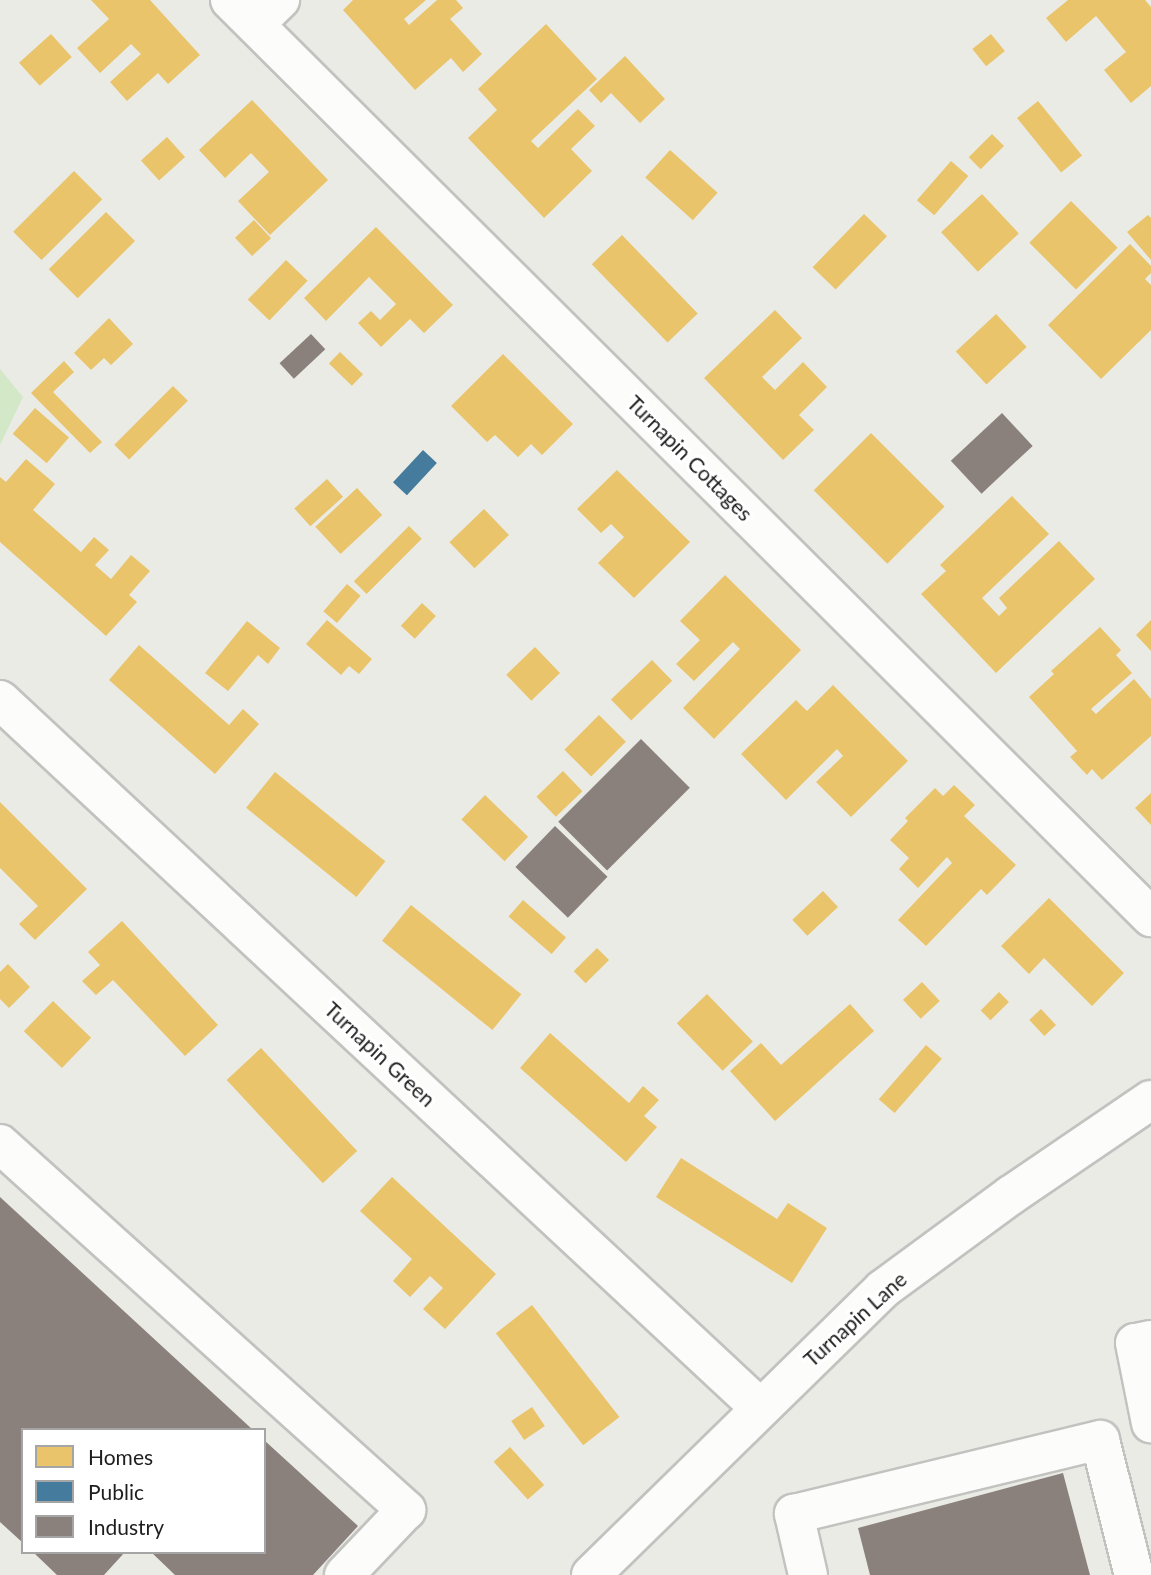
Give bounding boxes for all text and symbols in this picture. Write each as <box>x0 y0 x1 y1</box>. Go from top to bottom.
street label: Turnapin Cottages <box>622 390 758 526</box>
street label: Turnapin Green <box>320 996 440 1112</box>
street label: Turnapin Lane <box>798 1266 912 1372</box>
legend <box>21 1428 266 1554</box>
text: Homes <box>88 1444 153 1469</box>
text: Public <box>88 1479 144 1504</box>
text: Industry <box>88 1514 164 1539</box>

